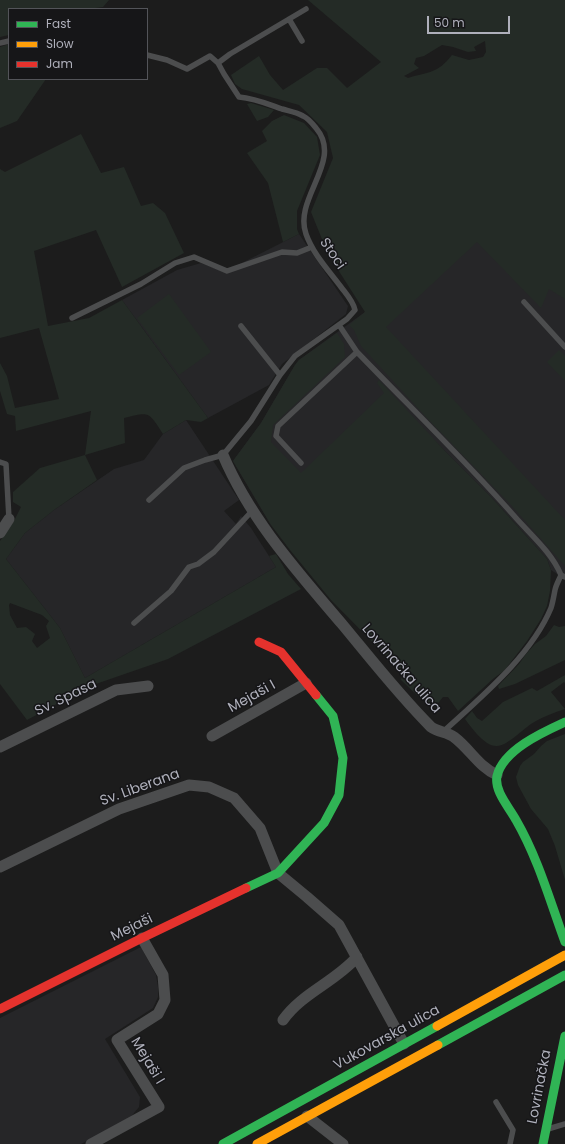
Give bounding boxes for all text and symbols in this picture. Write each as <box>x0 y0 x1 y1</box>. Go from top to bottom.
legend <box>8 8 148 80</box>
scale bar <box>429 8 512 34</box>
text: 50 m <box>434 14 465 31</box>
text: Fast <box>46 15 71 32</box>
text: Slow <box>46 35 74 52</box>
text: Jam <box>46 55 73 72</box>
street label: Stoci <box>315 235 349 273</box>
street label: Lovrinačka ulica <box>358 621 444 717</box>
street label: Sv. Spasa <box>32 676 100 720</box>
street label: Mejaši I <box>225 677 279 717</box>
street label: Sv. Liberana <box>98 766 182 810</box>
street label: Mejaši <box>108 911 156 945</box>
street label: Vukovarska ulica <box>331 1002 443 1074</box>
street label: Mejaši I <box>127 1035 167 1087</box>
street label: Lovrinačka <box>525 1049 555 1125</box>

